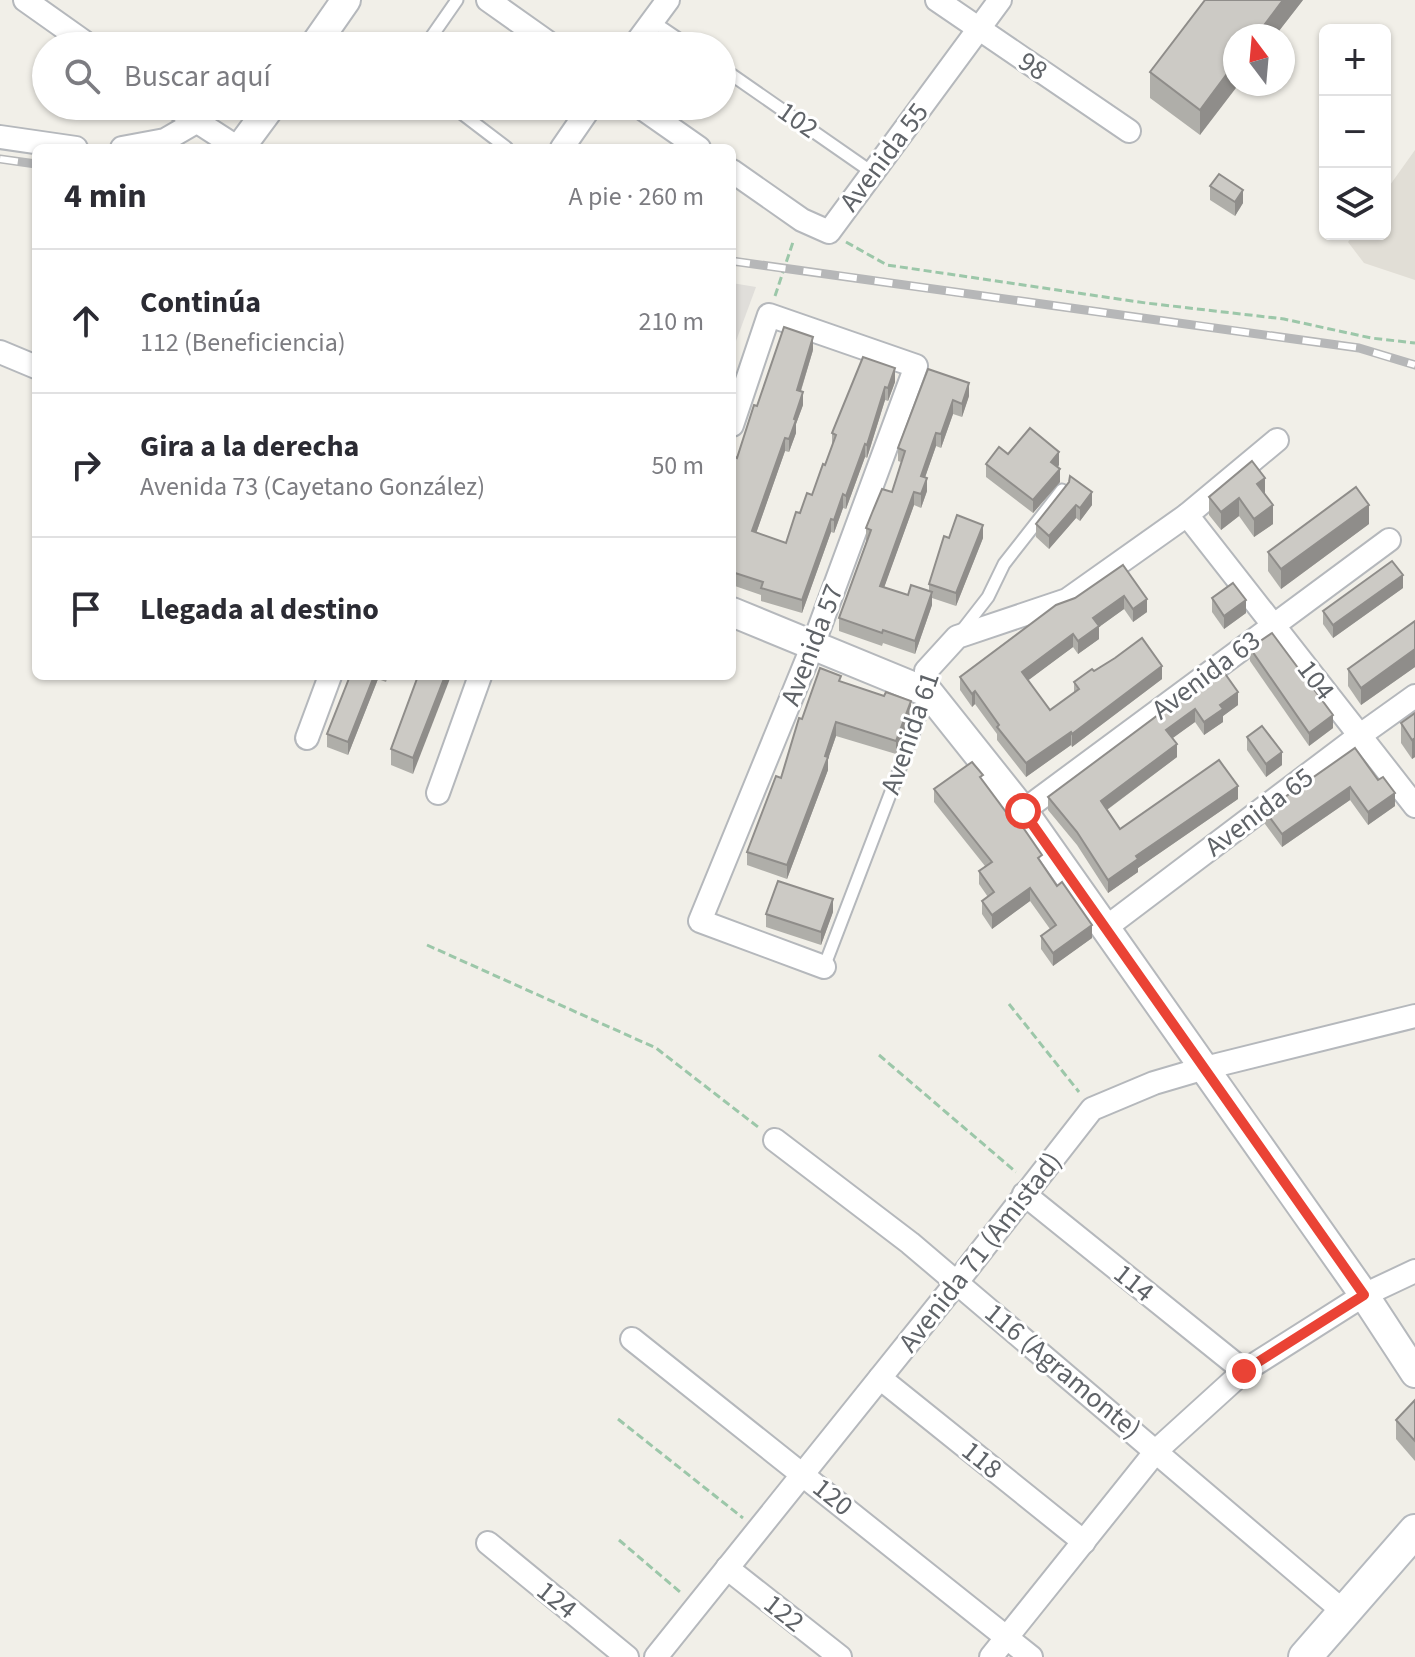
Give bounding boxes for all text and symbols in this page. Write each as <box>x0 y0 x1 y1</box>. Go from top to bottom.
north arrow <box>1223 24 1295 96</box>
map controls <box>1319 24 1391 240</box>
button: + <box>1319 24 1391 96</box>
search box <box>32 32 736 120</box>
street label: 98 <box>1010 42 1056 90</box>
icon: search <box>60 54 104 98</box>
text: Buscar aquí <box>124 55 271 98</box>
street label: 102 <box>769 92 827 148</box>
street label: Avenida 55 <box>830 94 938 220</box>
button: − <box>1319 96 1391 168</box>
button: layers <box>1319 168 1391 240</box>
text: 4 min <box>64 172 147 221</box>
text: A pie · 260 m <box>569 178 704 215</box>
text: Continúa <box>140 281 261 324</box>
icon: ahead <box>64 299 108 343</box>
text: 210 m <box>638 303 704 340</box>
text: 112 (Beneficiencia) <box>140 324 346 361</box>
text: Gira a la derecha <box>140 425 359 468</box>
icon: right <box>64 443 108 487</box>
text: 50 m <box>651 447 704 484</box>
text: Avenida 73 (Cayetano González) <box>140 468 485 505</box>
street label: Avenida 57 <box>771 578 853 712</box>
icon: arrive <box>64 587 108 631</box>
text: Llegada al destino <box>140 588 379 631</box>
street label: Avenida 63 <box>1143 621 1269 729</box>
street label: 104 <box>1287 651 1345 709</box>
street label: Avenida 61 <box>870 666 950 800</box>
street label: Avenida 65 <box>1196 758 1322 866</box>
route start <box>1005 793 1041 829</box>
street label: Avenida 71 (Amistad) <box>889 1143 1071 1361</box>
street label: 114 <box>1105 1254 1163 1312</box>
street label: 116 (Agramonte) <box>976 1293 1150 1449</box>
route end <box>1226 1353 1262 1389</box>
street label: 118 <box>953 1431 1011 1489</box>
street label: 120 <box>804 1468 862 1526</box>
street label: 124 <box>528 1571 586 1629</box>
street label: 122 <box>755 1584 813 1642</box>

